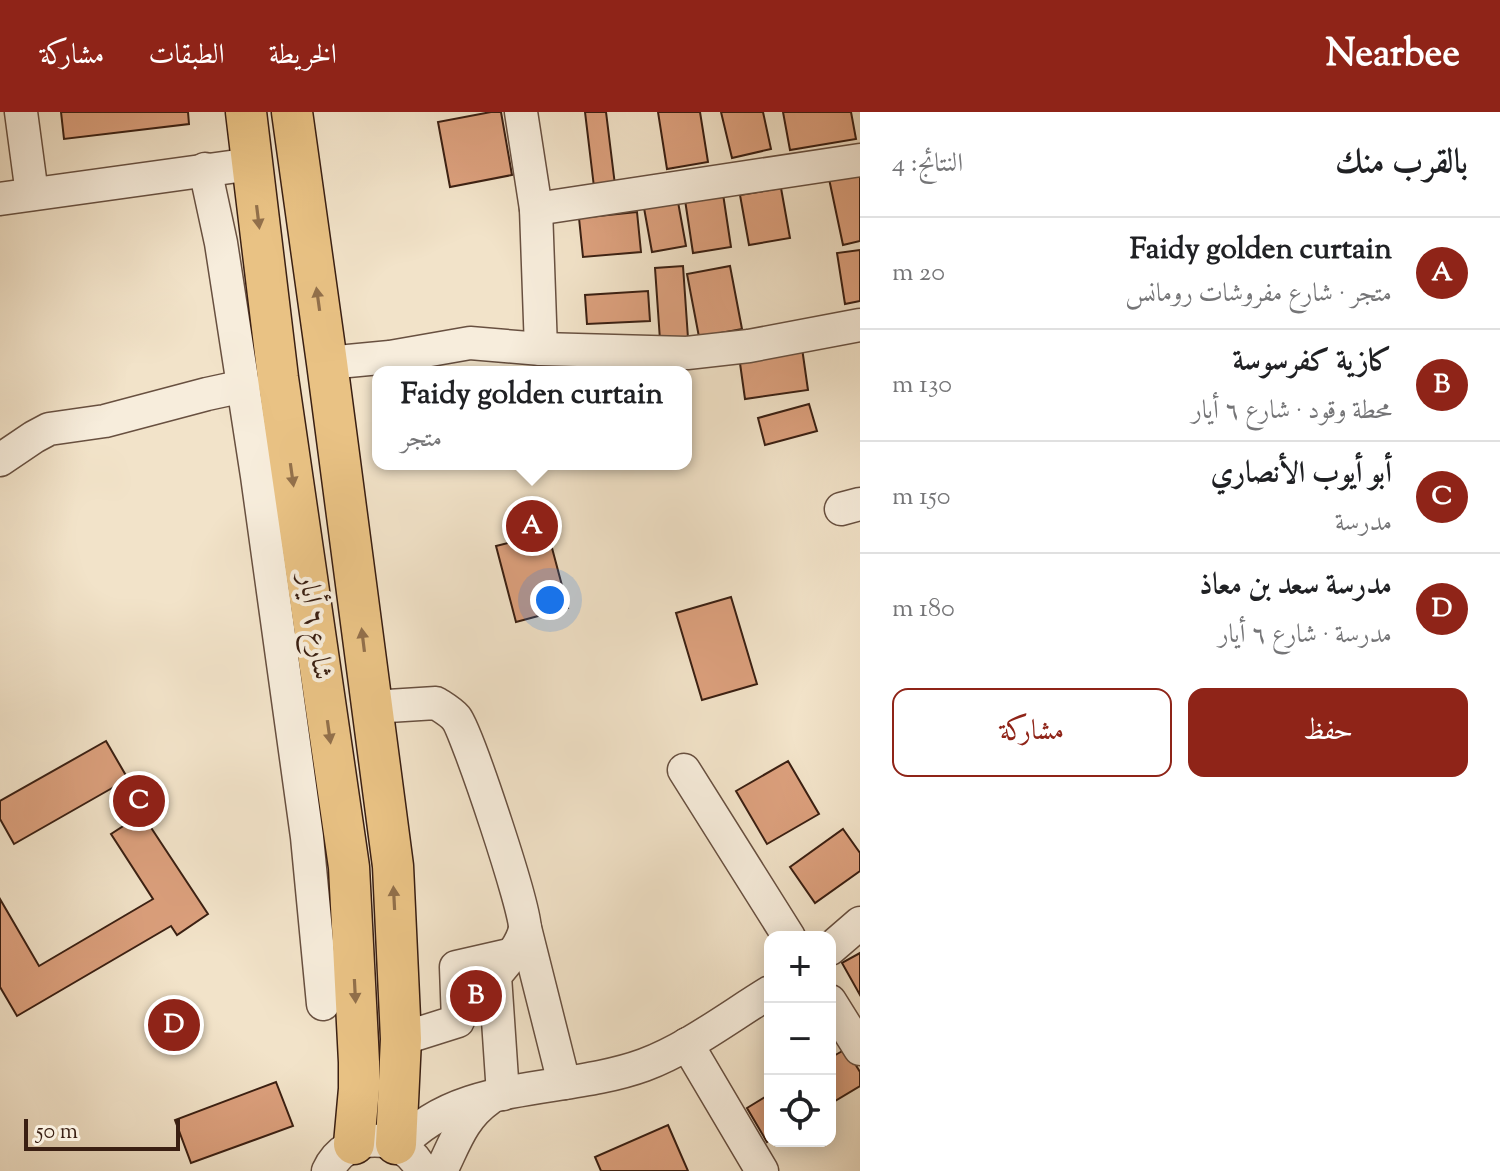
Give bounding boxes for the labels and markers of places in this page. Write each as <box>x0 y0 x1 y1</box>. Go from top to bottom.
pin: A <box>506 496 558 556</box>
pin: C <box>113 771 165 831</box>
pin: B <box>450 966 502 1026</box>
pin: D <box>148 995 200 1055</box>

